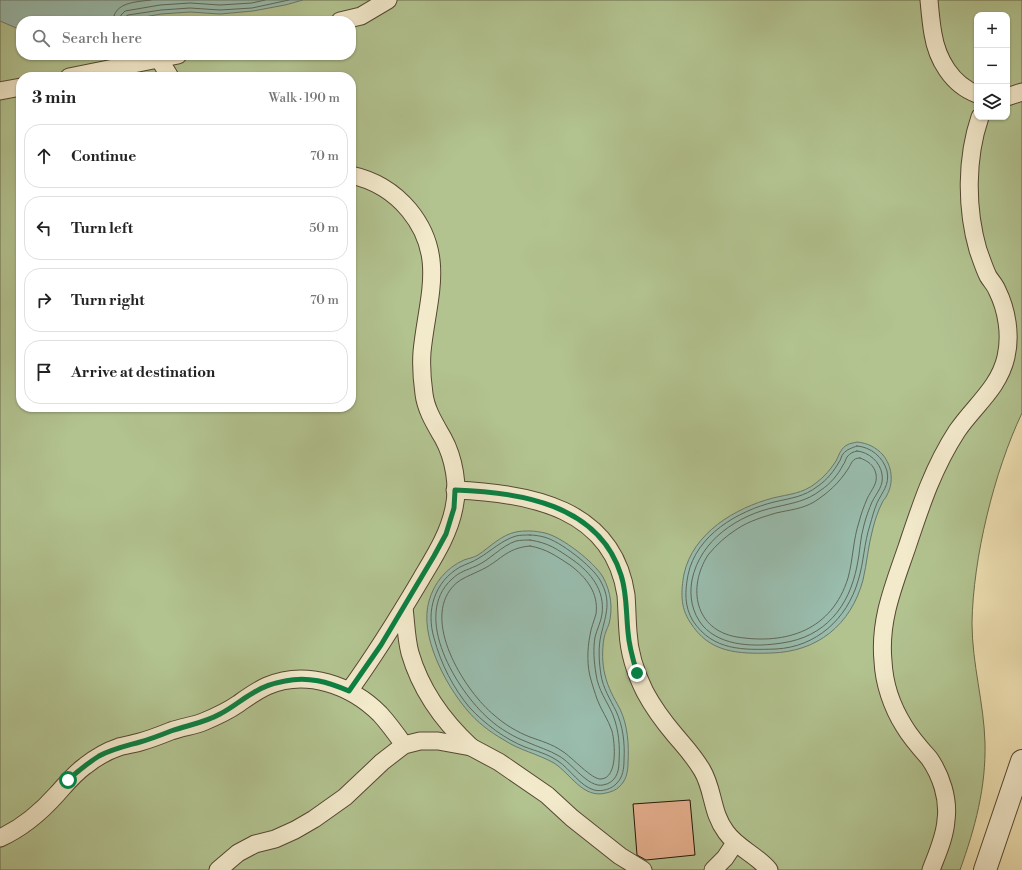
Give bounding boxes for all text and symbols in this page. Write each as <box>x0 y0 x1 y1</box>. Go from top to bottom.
map controls <box>974 12 1010 120</box>
button: + <box>974 12 1010 48</box>
search box <box>16 16 356 60</box>
icon: search <box>30 27 52 49</box>
text: Search here <box>62 29 142 48</box>
button: − <box>974 48 1010 84</box>
button: layers <box>974 84 1010 120</box>
text: 3 min <box>32 87 76 109</box>
text: Walk · 190 m <box>269 90 340 106</box>
icon: ahead <box>33 145 55 167</box>
text: Continue <box>71 147 136 166</box>
text: 70 m <box>310 148 339 164</box>
icon: left <box>33 217 55 239</box>
text: Turn left <box>71 219 133 238</box>
text: 50 m <box>309 220 339 236</box>
icon: right <box>33 289 55 311</box>
text: Turn right <box>71 291 145 310</box>
text: 70 m <box>310 292 339 308</box>
icon: arrive <box>33 361 55 383</box>
text: Arrive at destination <box>71 363 215 382</box>
route end <box>628 664 646 682</box>
route start <box>59 771 77 789</box>

